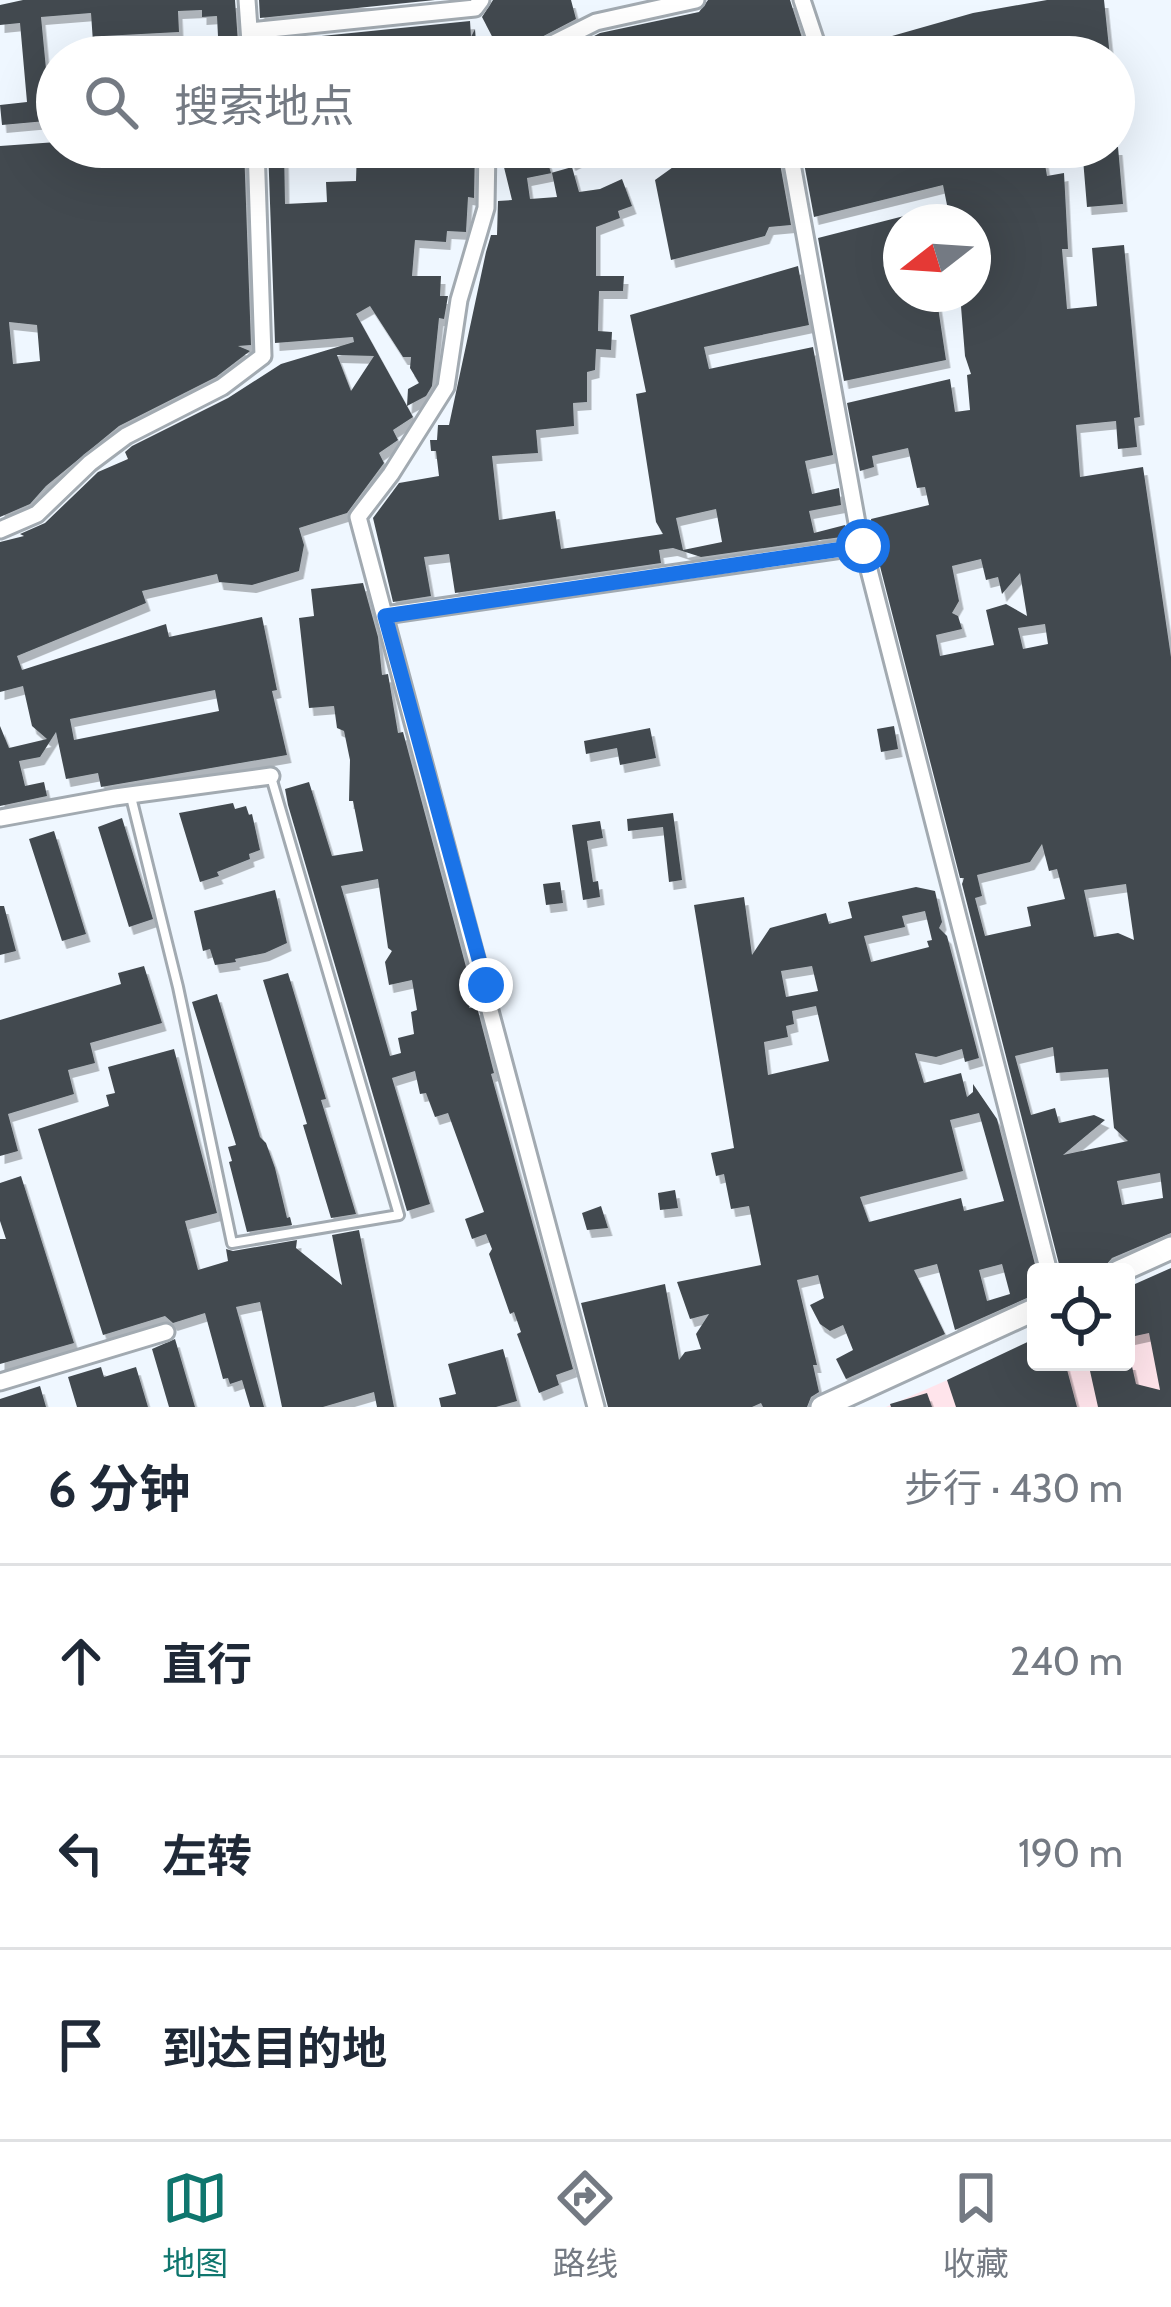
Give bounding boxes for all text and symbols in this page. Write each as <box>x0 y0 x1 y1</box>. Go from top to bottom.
search box <box>36 36 1135 168</box>
icon: search <box>78 69 144 135</box>
text: 搜索地点 <box>174 79 354 133</box>
north arrow <box>883 204 991 312</box>
route start <box>836 519 890 573</box>
route end <box>459 958 513 1012</box>
map controls <box>1027 1263 1135 1371</box>
button: locate <box>1027 1263 1135 1371</box>
text: 6 分钟 <box>48 1458 190 1520</box>
text: 步行 · 430 m <box>904 1464 1123 1512</box>
icon: ahead <box>48 1628 114 1694</box>
text: 直行 <box>162 1637 252 1691</box>
text: 240 m <box>1010 1637 1123 1685</box>
icon: left <box>48 1820 114 1886</box>
text: 左转 <box>162 1829 252 1883</box>
text: 190 m <box>1018 1829 1123 1877</box>
icon: arrive <box>48 2012 114 2078</box>
text: 到达目的地 <box>162 2021 387 2075</box>
tab: 地图 <box>162 2165 228 2285</box>
tab: 路线 <box>552 2165 618 2285</box>
tab: 收藏 <box>943 2165 1009 2285</box>

